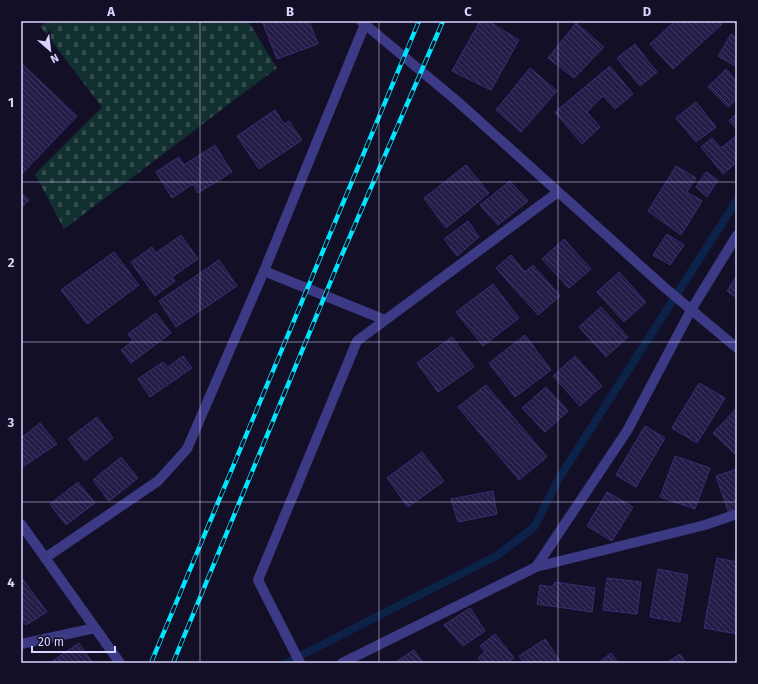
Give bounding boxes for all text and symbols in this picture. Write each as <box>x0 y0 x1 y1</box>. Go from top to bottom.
text: A <box>106 4 115 19</box>
text: B <box>286 4 294 19</box>
text: C <box>464 4 472 19</box>
text: D <box>643 4 652 19</box>
north arrow <box>30 30 70 70</box>
text: N <box>48 51 61 66</box>
text: 1 <box>8 95 14 110</box>
text: 2 <box>8 255 15 270</box>
text: 3 <box>7 415 15 430</box>
text: 4 <box>7 575 15 590</box>
scale bar <box>32 628 115 654</box>
text: 20 m <box>38 635 64 649</box>

